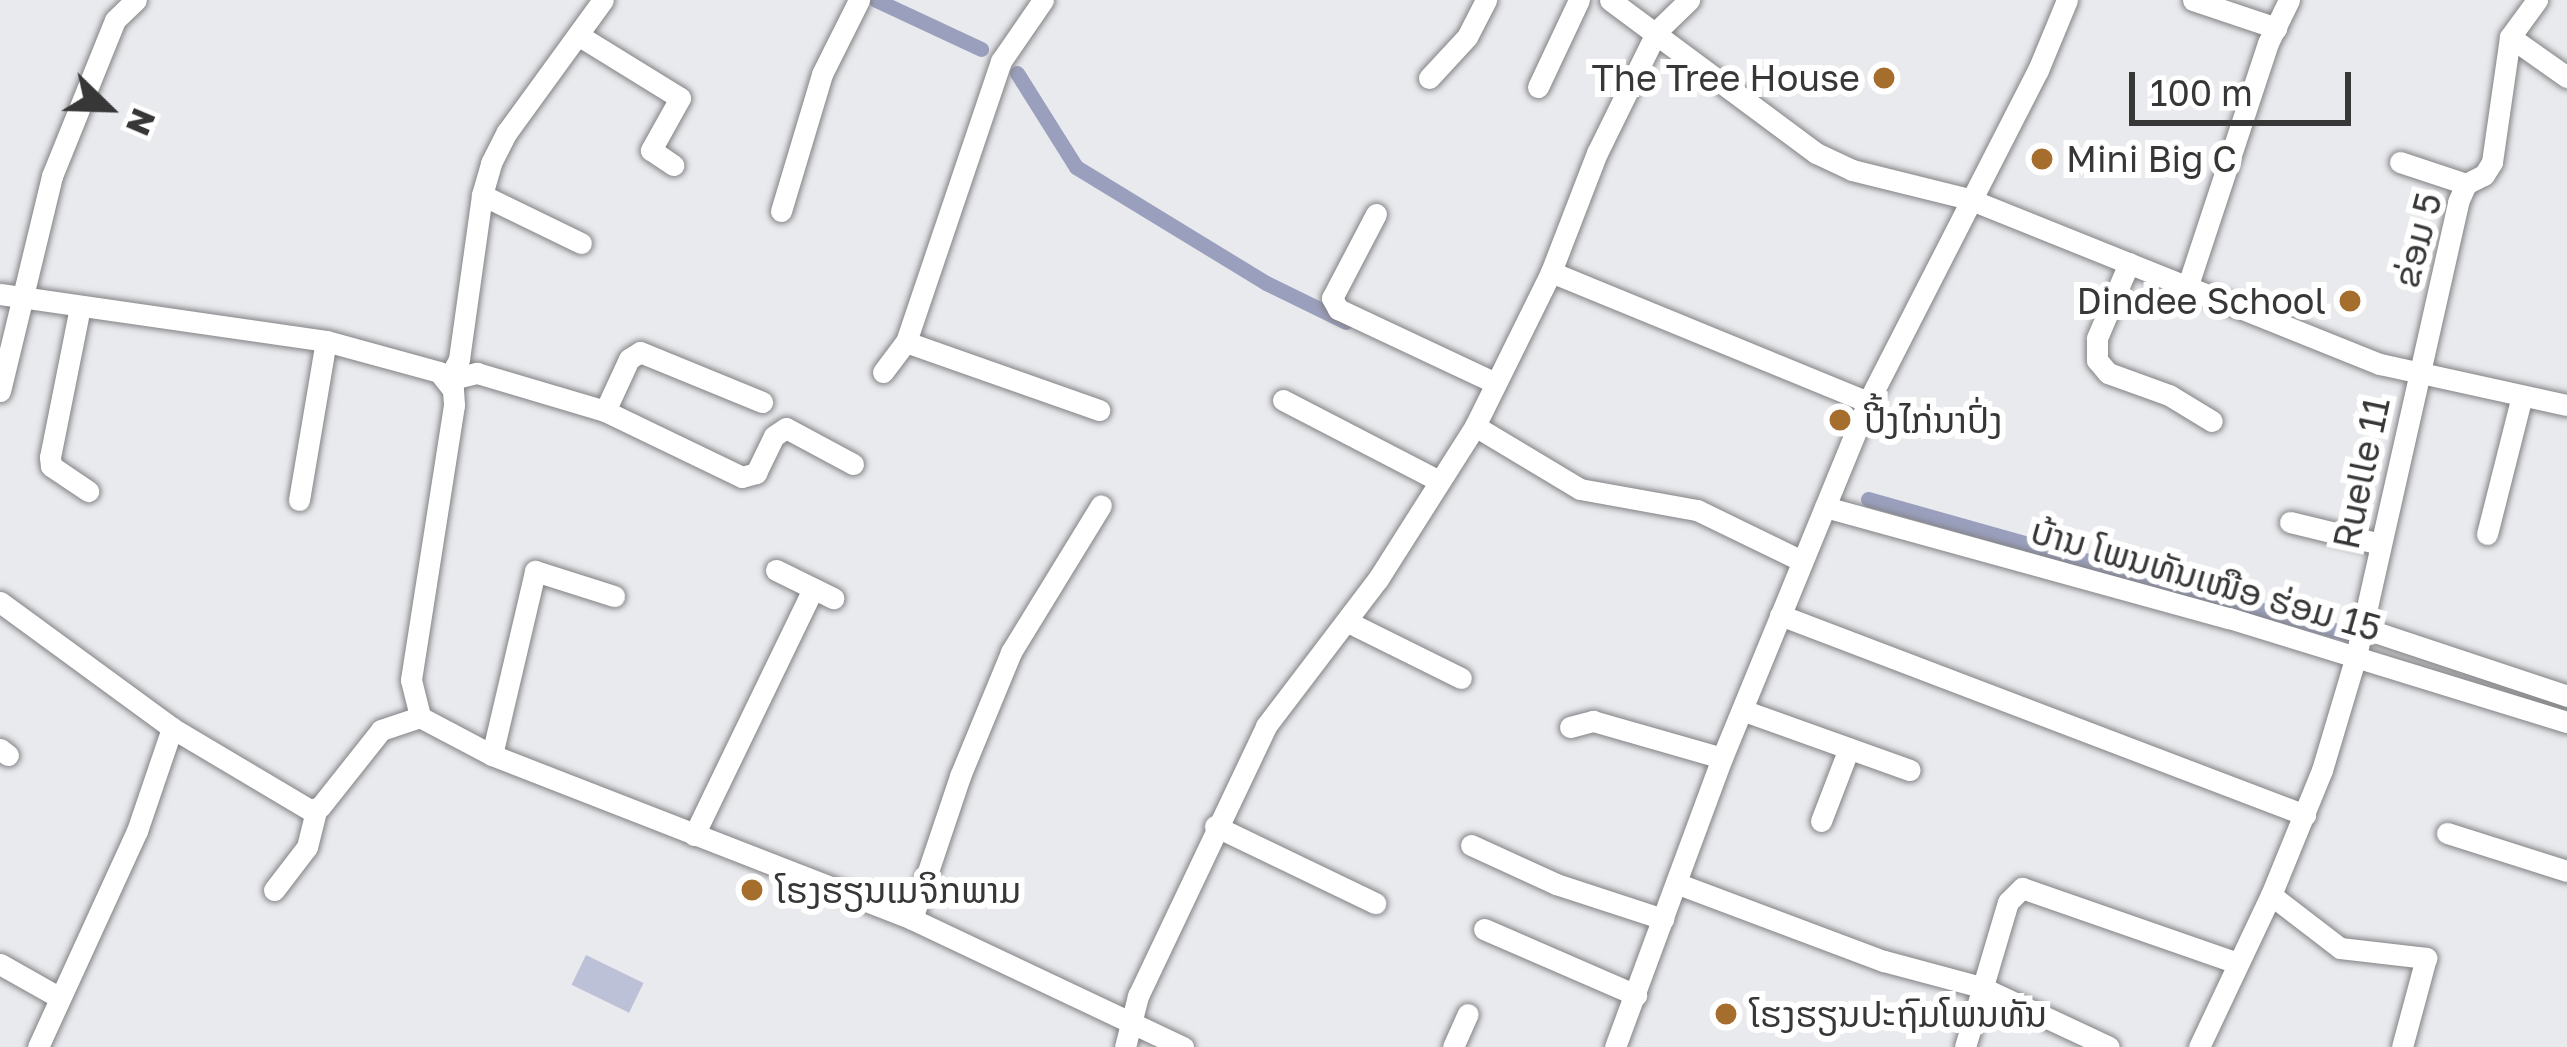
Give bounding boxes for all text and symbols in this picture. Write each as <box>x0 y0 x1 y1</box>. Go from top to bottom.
north arrow <box>48 48 168 168</box>
scale bar <box>2135 48 2357 122</box>
place label: The Tree House <box>1591 56 1860 100</box>
marker: The Tree House <box>1871 65 1897 91</box>
text: 100 m <box>2150 71 2253 114</box>
text: N <box>119 103 164 141</box>
place label: Mini Big C <box>2066 137 2237 181</box>
marker: Mini Big C <box>2029 146 2055 172</box>
street label: ຂ່ອມ 5 <box>2384 188 2450 292</box>
place label: Dindee School <box>2077 279 2326 323</box>
marker: Dindee School <box>2337 288 2363 314</box>
street label: Ruelle 11 <box>2324 393 2398 553</box>
place label: ປີ້ງໄກ່ນາປົ່ງ <box>1864 398 2002 442</box>
marker: ປີ້ງໄກ່ນາປົ່ງ <box>1827 407 1853 433</box>
street label: ບ້ານ ໂພນທັນເໜືອ ຮ່ອມ 15 <box>2026 508 2386 650</box>
place label: ໂຮງຮຽນເມຈິກພາມ <box>776 868 1021 912</box>
marker: ໂຮງຮຽນເມຈິກພາມ <box>739 877 765 903</box>
place label: ໂຮງຮຽນປະຖົມໂພນທັນ <box>1750 992 2047 1036</box>
marker: ໂຮງຮຽນປະຖົມໂພນທັນ <box>1713 1001 1739 1027</box>

